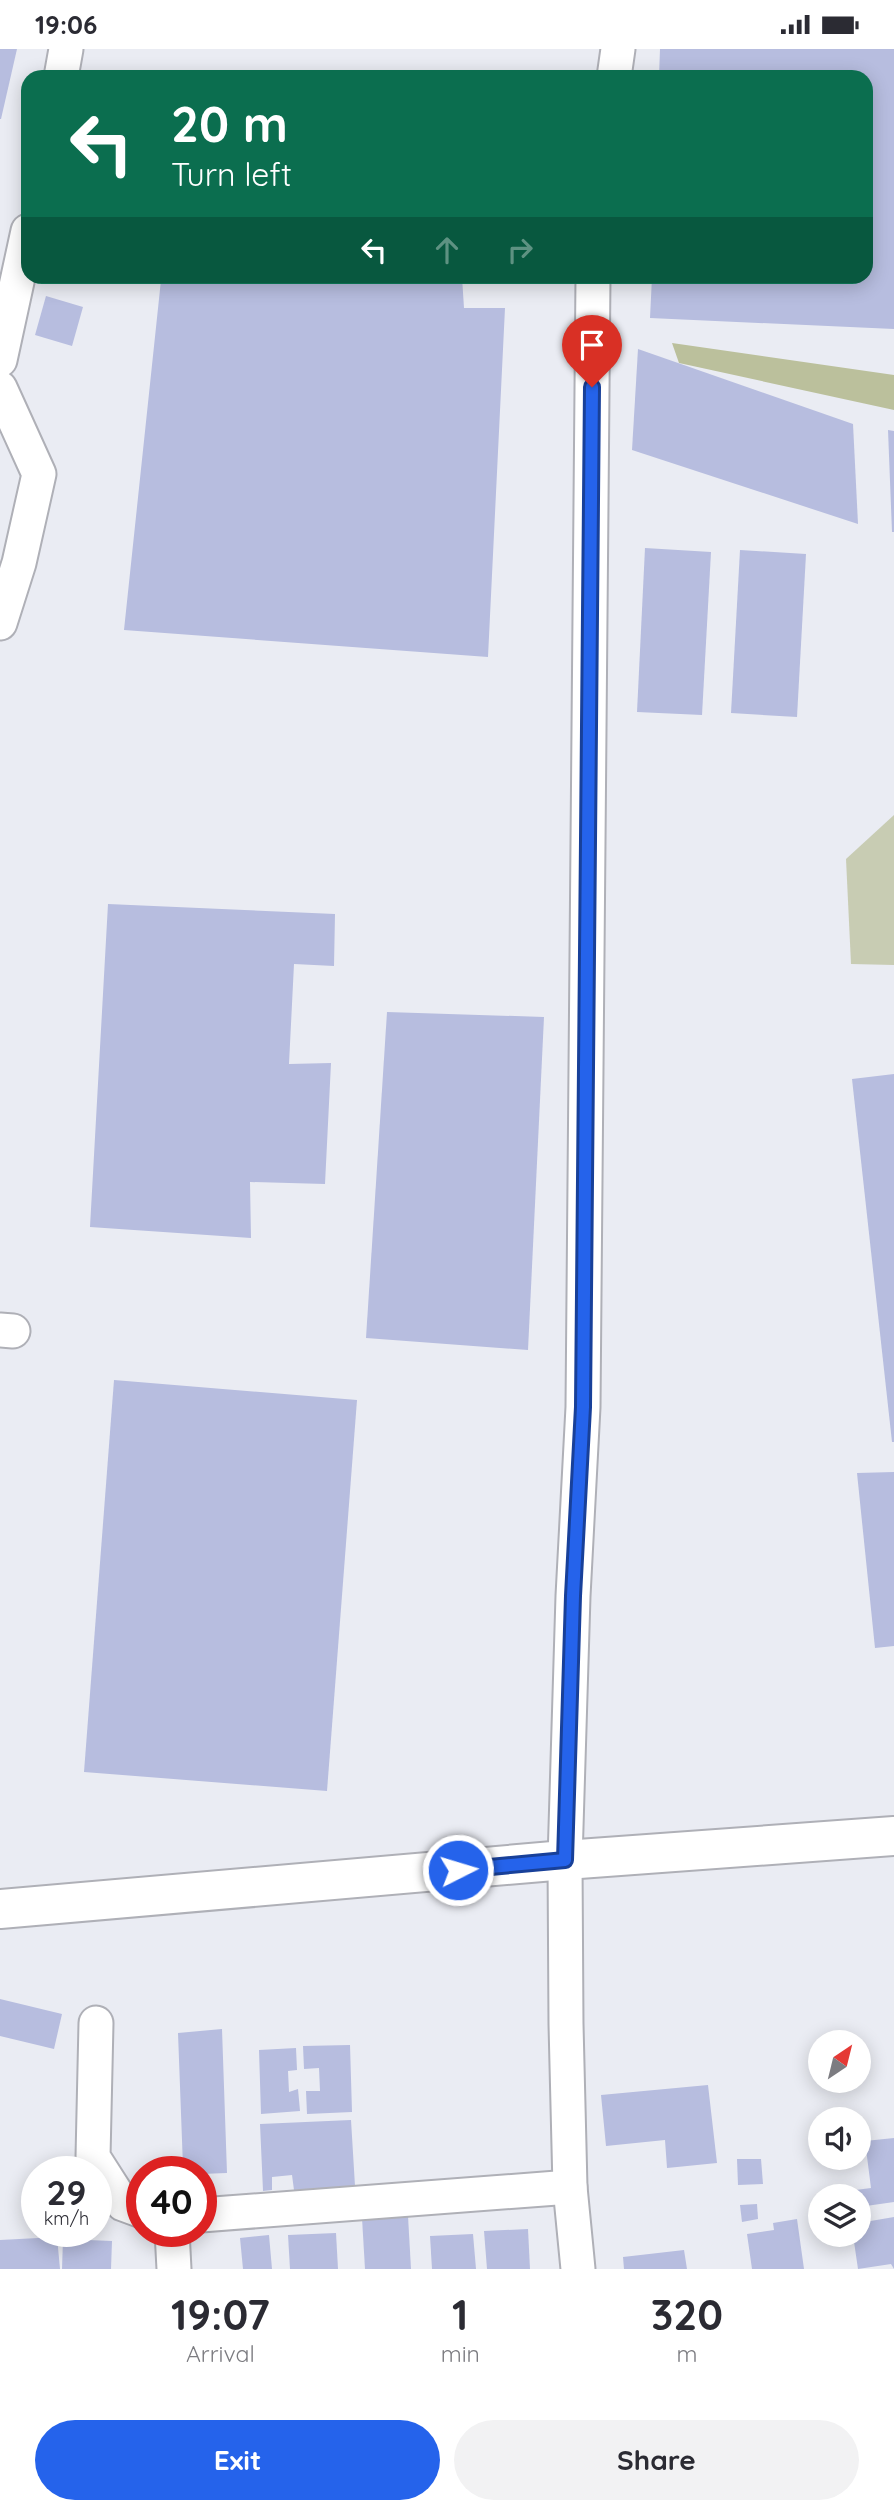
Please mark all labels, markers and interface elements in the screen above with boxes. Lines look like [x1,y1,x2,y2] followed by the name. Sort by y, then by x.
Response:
[35,8,97,41] text: 19:06
[171,93,288,154] text: 20 m
[56,98,147,189] icon: left
[171,154,292,194] text: Turn left
[355,231,393,269] icon: left
[428,231,466,269] icon: ahead
[501,231,539,269] icon: right
[562,315,622,387] pin
[573,326,611,364] icon: arrive
[421,1833,495,1907] position arrow
[808,2030,872,2093] north arrow
[808,2030,871,2247] map controls
[808,2107,871,2170] button: sound
[126,2156,217,2247] speed limit sign: 40
[47,2170,86,2214] text: 29
[808,2184,871,2247] button: layers
[44,2207,89,2230] text: km/h
[171,2288,270,2341] text: 19:07
[452,2288,468,2341] text: 1
[651,2288,723,2341] text: 320
[186,2339,255,2368] text: Arrival
[441,2339,480,2368] text: min
[676,2339,697,2368] text: m
[35,2420,440,2500] button: Exit
[454,2420,859,2500] button: Share

